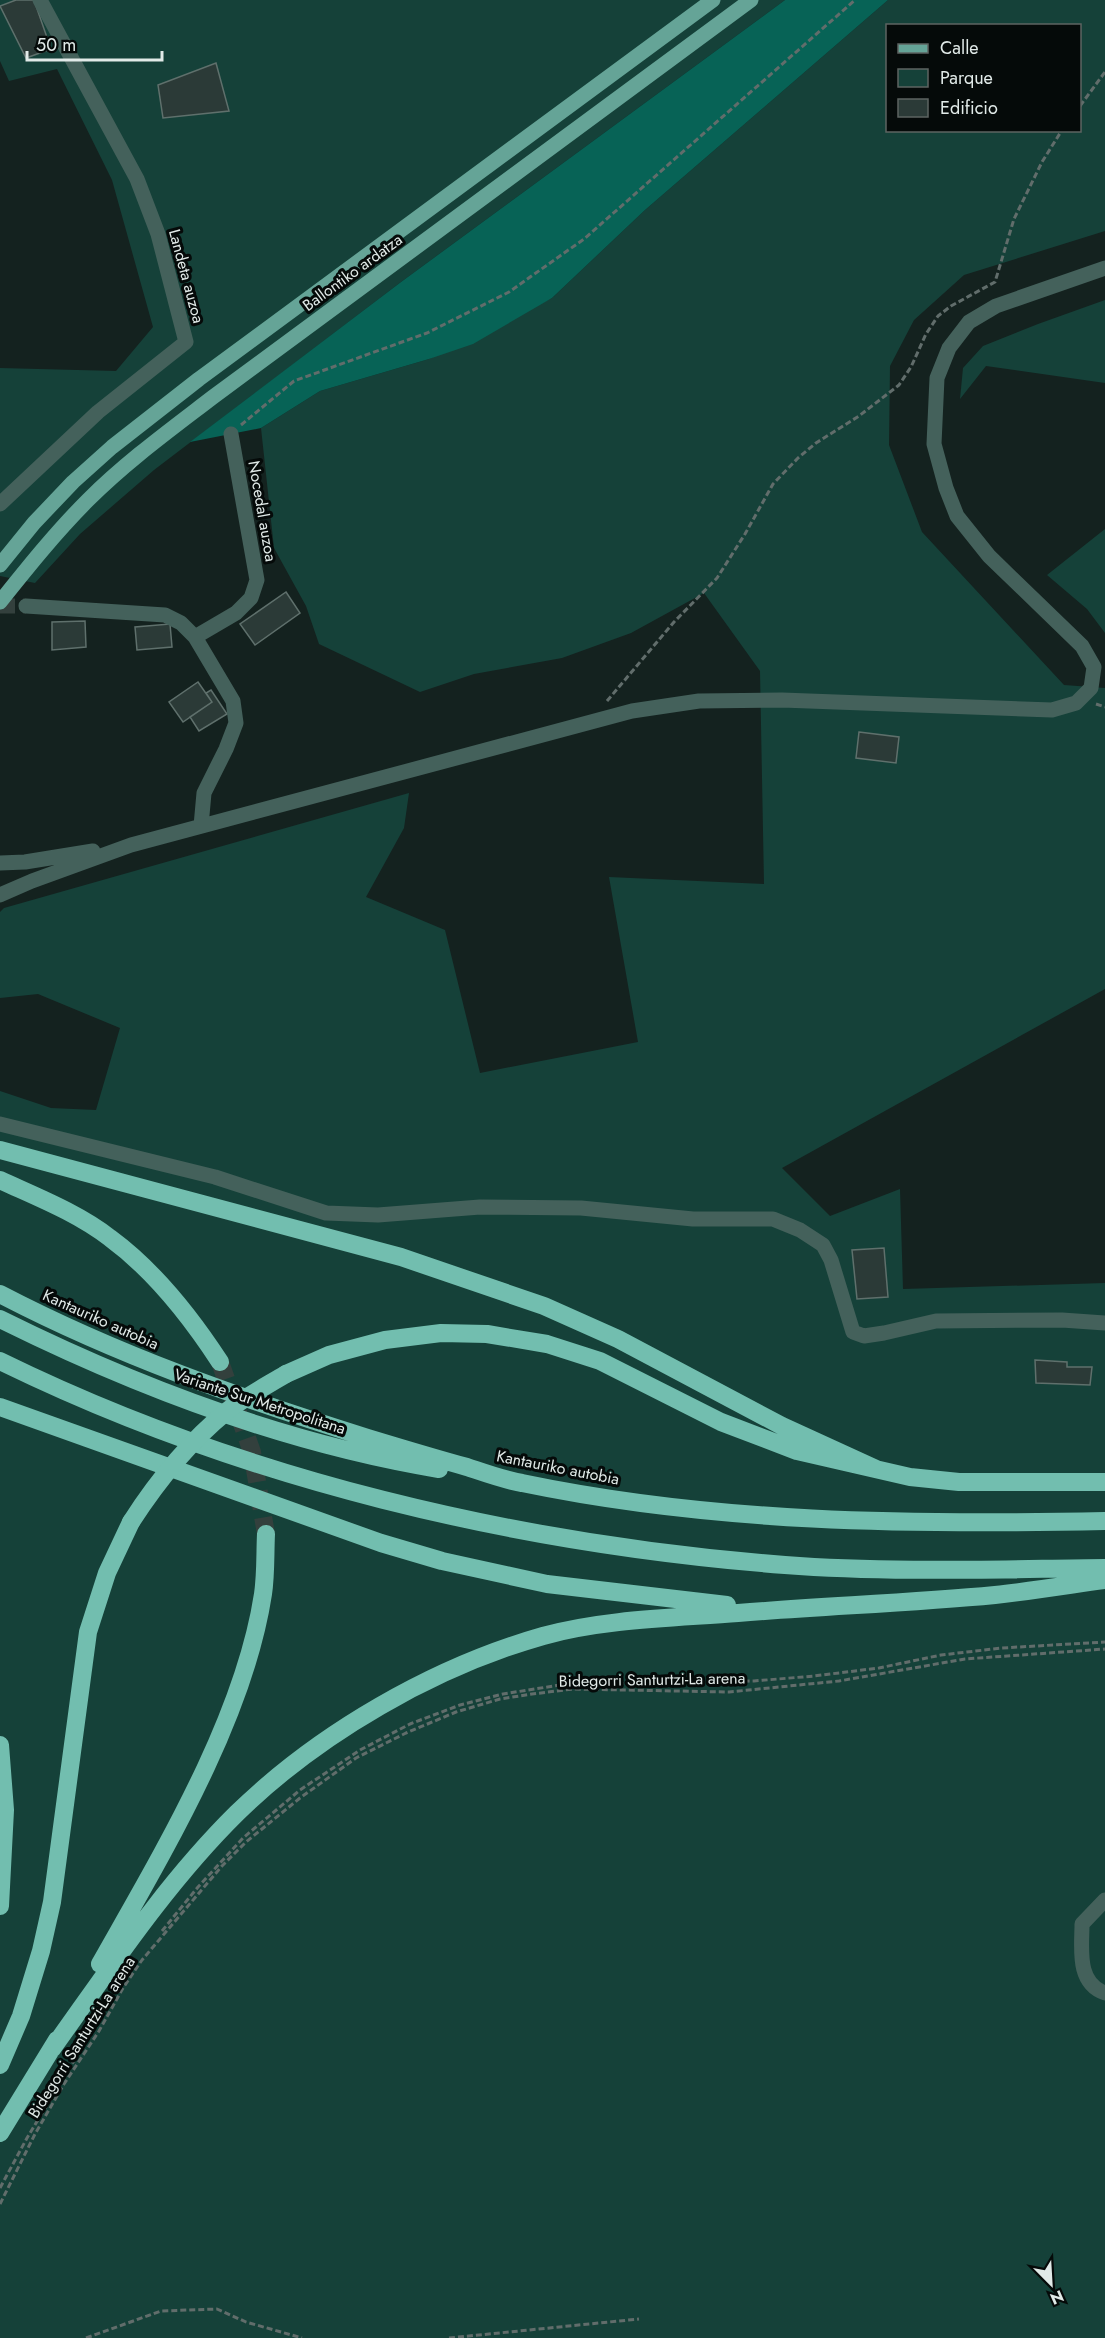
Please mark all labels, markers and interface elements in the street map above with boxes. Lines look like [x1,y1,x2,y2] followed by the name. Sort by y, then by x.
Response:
[27,24,162,62] scale bar
[886,24,1081,132] legend
[36,32,76,58] text: 50 m
[940,35,979,61] text: Calle
[940,65,993,91] text: Parque
[940,95,998,121] text: Edificio
[163,226,210,326] street label: Landeta auzoa
[298,228,407,316] street label: Ballontiko ardatza
[242,459,283,563] street label: Nocedal auzoa
[39,1284,162,1355] street label: Kantauriko autobia
[171,1363,349,1440] street label: Variante Sur Metropolitana
[494,1444,621,1491] street label: Kantauriko autobia
[559,1666,745,1693] street label: Bidegorri Santurtzi-La arena
[22,1952,141,2122] street label: Bidegorri Santurtzi-La arena
[1021,2254,1081,2314] north arrow
[1046,2284,1067,2310] text: N

